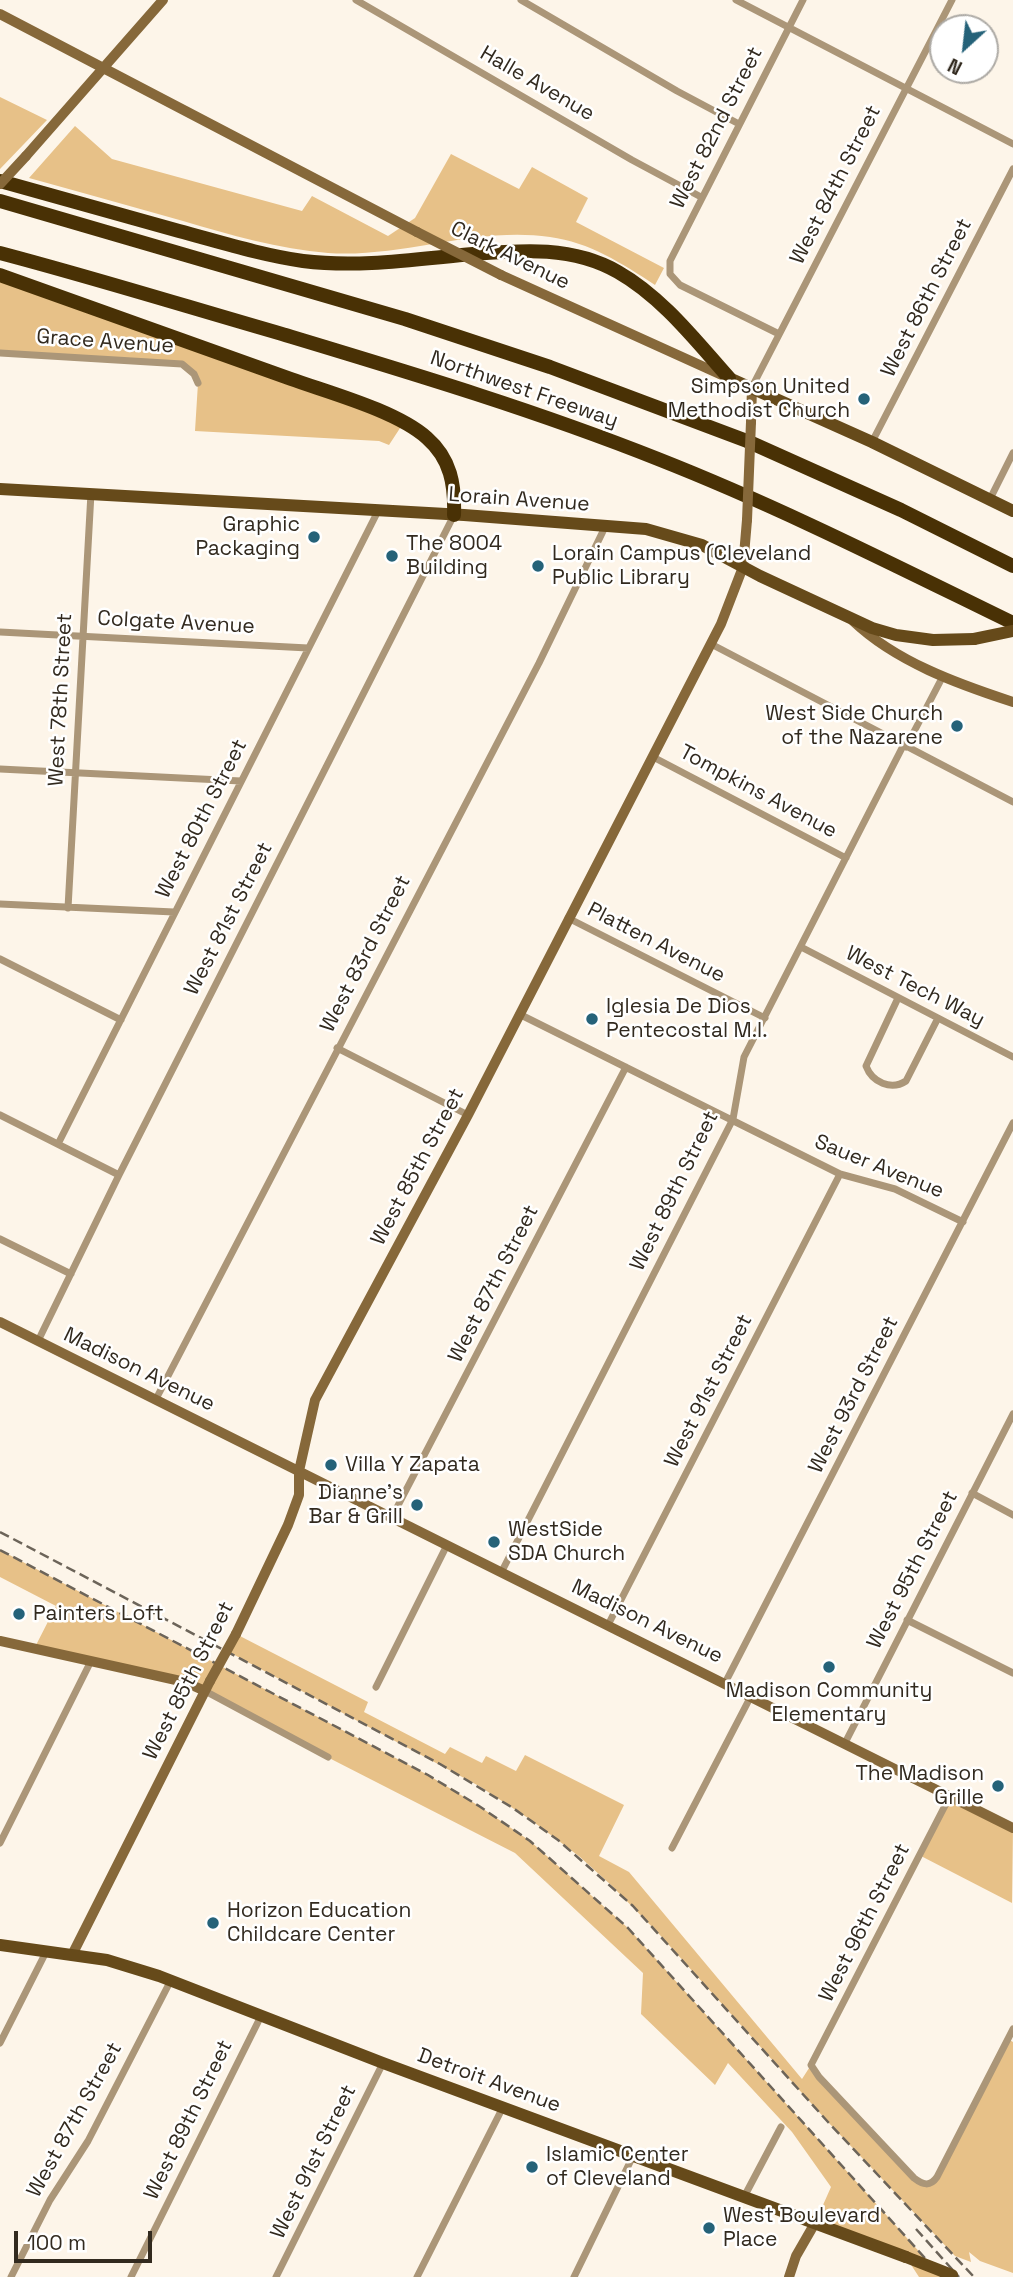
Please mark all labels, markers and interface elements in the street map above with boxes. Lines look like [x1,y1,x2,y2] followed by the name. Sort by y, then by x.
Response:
[929,14,999,84] north arrow
[475,41,599,127] street label: Halle Avenue
[665,43,769,213] street label: West 82nd Street
[944,52,967,80] text: N
[785,101,887,269] street label: West 84th Street
[876,215,978,381] street label: West 86th Street
[446,216,574,296] street label: Clark Avenue
[35,325,175,359] street label: Grace Avenue
[427,346,621,434] street label: Northwest Freeway
[668,374,850,424] place label: Simpson United Methodist Church
[856,391,872,407] marker: Simpson United Methodist Church
[447,482,591,518] street label: Lorain Avenue
[195,512,300,562] place label: Graphic Packaging
[306,529,322,545] marker: Graphic Packaging
[406,531,502,581] place label: The 8004 Building
[552,541,811,591] place label: Lorain Campus (Cleveland Public Library
[384,548,400,564] marker: The 8004 Building
[530,558,546,574] marker: Lorain Campus (Cleveland Public Library
[97,606,255,640] street label: Colgate Avenue
[44,613,78,787] street label: West 78th Street
[765,701,943,751] place label: West Side Church of the Nazarene
[949,718,965,734] marker: West Side Church of the Nazarene
[151,735,253,903] street label: West 80th Street
[675,740,841,844] street label: Tompkins Avenue
[180,838,278,1000] street label: West 81st Street
[316,871,416,1037] street label: West 83rd Street
[583,897,729,989] street label: Platten Avenue
[841,941,989,1033] street label: West Tech Way
[606,994,767,1044] place label: Iglesia De Dios Pentecostal M.I.
[584,1011,600,1027] marker: Iglesia De Dios Pentecostal M.I.
[366,1084,470,1250] street label: West 85th Street
[625,1107,725,1275] street label: West 89th Street
[811,1130,947,1204] street label: Sauer Avenue
[443,1201,545,1367] street label: West 87th Street
[660,1310,758,1472] street label: West 91st Street
[804,1312,904,1478] street label: West 93rd Street
[59,1322,219,1418] street label: Madison Avenue
[345,1452,480,1478] place label: Villa Y Zapata
[323,1457,339,1473] marker: Villa Y Zapata
[308,1480,403,1530] place label: Dianne's Bar & Grill
[862,1487,964,1653] street label: West 95th Street
[409,1497,425,1513] marker: Dianne's Bar & Grill
[508,1517,625,1567] place label: WestSide SDA Church
[486,1534,502,1550] marker: WestSide SDA Church
[567,1574,727,1670] street label: Madison Avenue
[138,1598,240,1764] street label: West 85th Street
[33,1601,164,1627] place label: Painters Loft
[11,1606,27,1622] marker: Painters Loft
[821,1659,837,1675] marker: Madison Community Elementary
[726,1678,932,1728] place label: Madison Community Elementary
[855,1761,984,1811] place label: The Madison Grille
[990,1778,1006,1794] marker: The Madison Grille
[814,1840,916,2006] street label: West 96th Street
[227,1898,411,1948] place label: Horizon Education Childcare Center
[205,1915,221,1931] marker: Horizon Education Childcare Center
[139,2036,239,2204] street label: West 89th Street
[22,2038,128,2202] street label: West 87th Street
[414,2043,564,2119] street label: Detroit Avenue
[266,2081,362,2243] street label: West 91st Street
[546,2142,689,2192] place label: Islamic Center of Cleveland
[524,2159,540,2175] marker: Islamic Center of Cleveland
[723,2203,880,2253] place label: West Boulevard Place
[18,2218,156,2262] scale bar
[701,2220,717,2236] marker: West Boulevard Place
[27,2229,86,2256] text: 100 m

